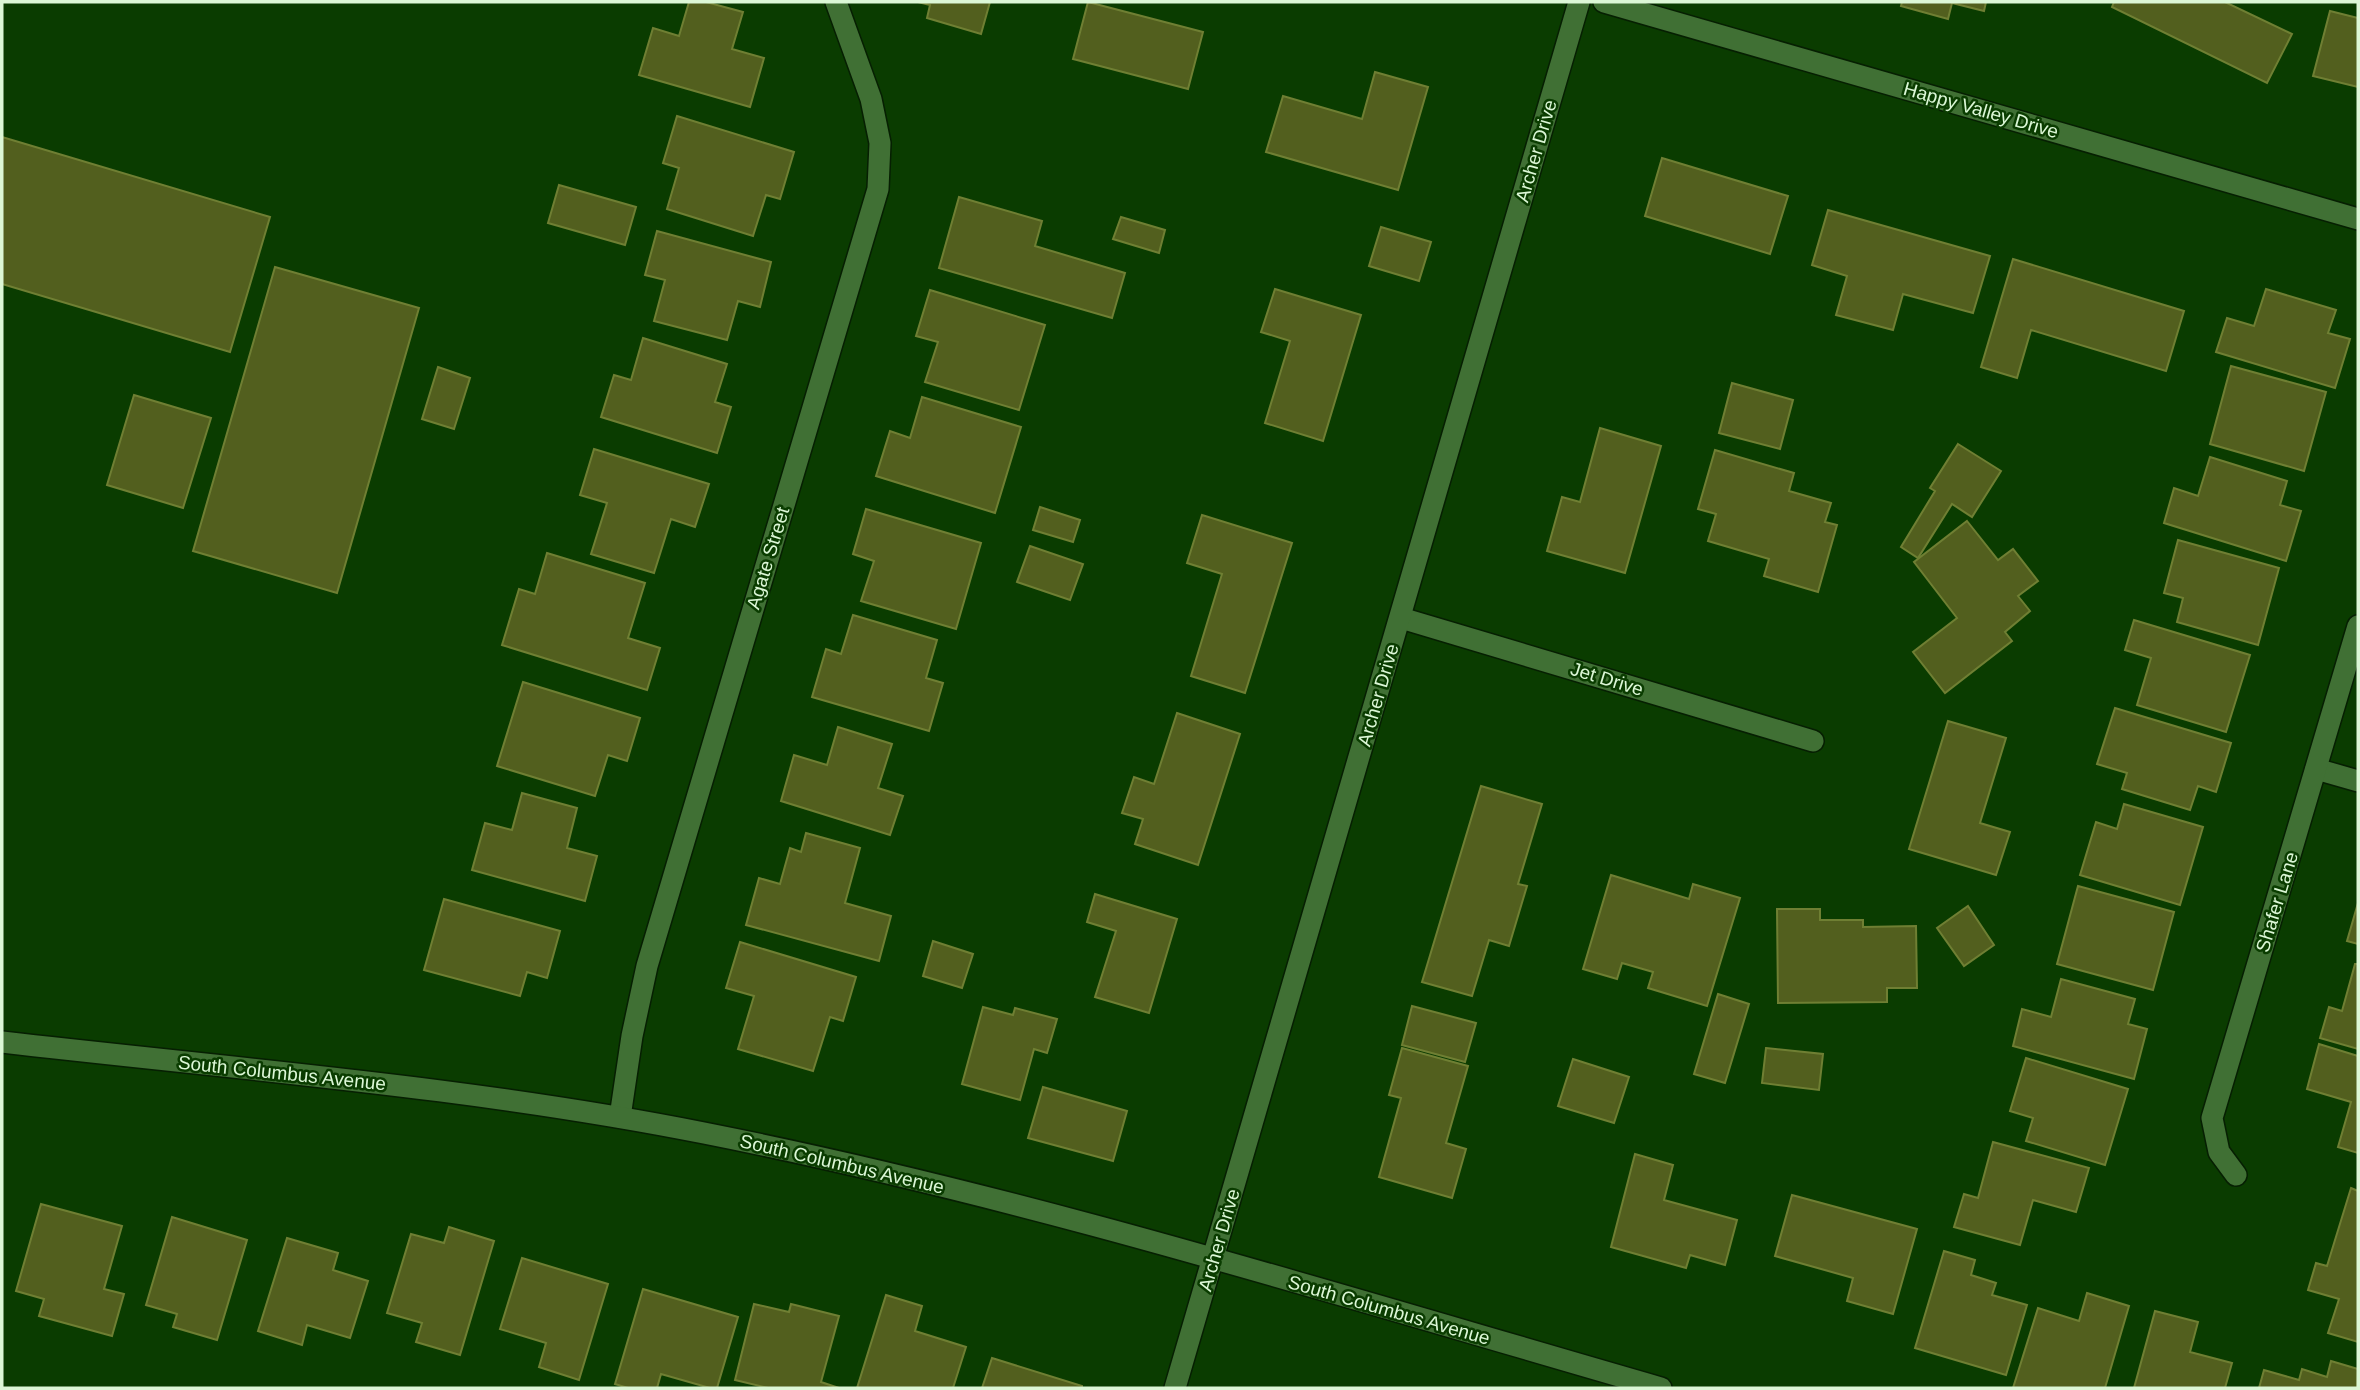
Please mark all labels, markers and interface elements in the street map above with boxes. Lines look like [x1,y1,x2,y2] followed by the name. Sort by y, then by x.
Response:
[1901,78,2061,142] street label: Happy Valley Drive
[1511,97,1561,205] street label: Archer Drive
[743,504,794,612] street label: Agate Street
[1353,641,1403,749] street label: Archer Drive
[1568,658,1646,700] street label: Jet Drive
[2252,849,2302,955] street label: Shafer Lane
[177,1052,387,1094] street label: South Columbus Avenue
[738,1130,946,1198] street label: South Columbus Avenue
[1194,1186,1244,1294] street label: Archer Drive
[1286,1271,1492,1349] street label: South Columbus Avenue

